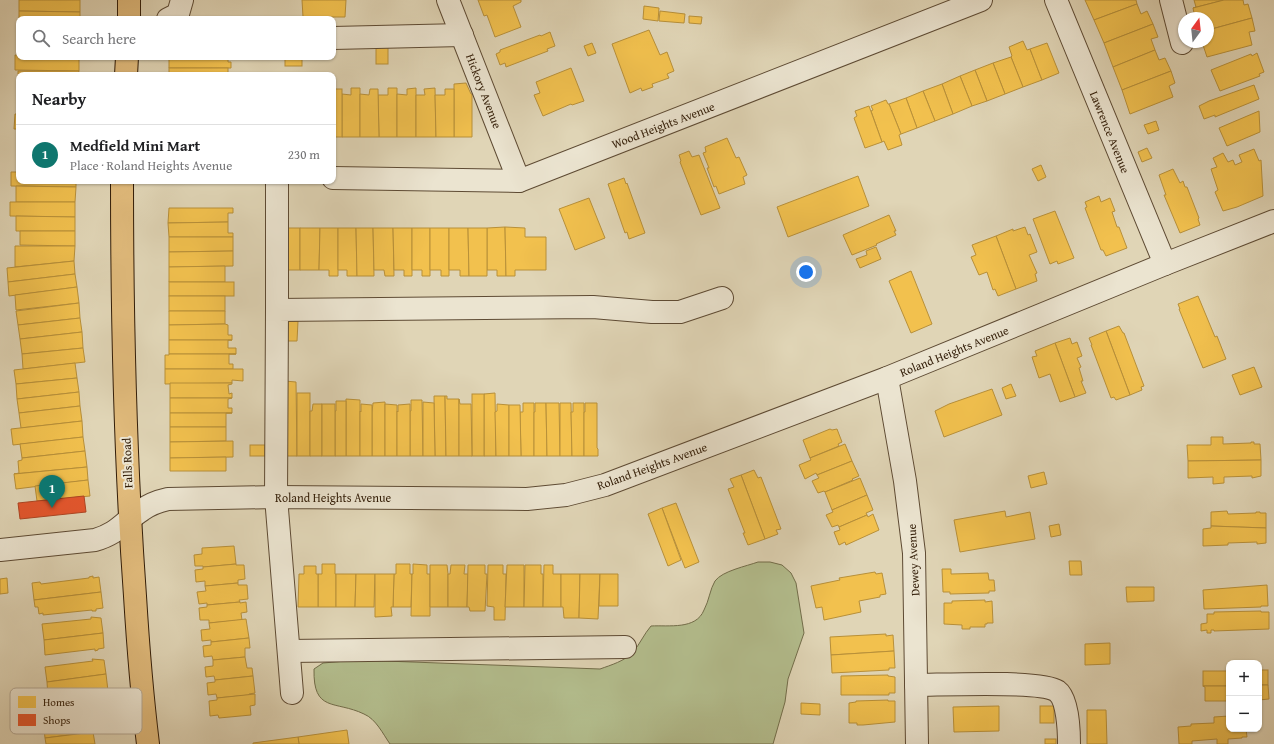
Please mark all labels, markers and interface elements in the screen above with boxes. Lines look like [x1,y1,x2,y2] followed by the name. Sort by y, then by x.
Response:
[1178,12,1214,48] north arrow
[16,16,336,60] search box
[30,27,52,49] icon: search
[62,28,136,49] text: Search here
[462,51,506,131] street label: Hickory Avenue
[32,86,86,111] text: Nearby
[1086,88,1134,176] street label: Lawrence Avenue
[609,97,717,153] street label: Wood Heights Avenue
[70,135,200,156] text: Medfield Mini Mart
[42,145,48,164] text: 1
[288,145,320,164] text: 230 m
[70,156,232,175] text: Place · Roland Heights Avenue
[796,262,816,282] your location
[897,321,1011,381] street label: Roland Heights Avenue
[118,437,136,488] street label: Falls Road
[595,438,710,494] street label: Roland Heights Avenue
[39,475,65,508] pin: 1
[275,489,391,506] street label: Roland Heights Avenue
[903,523,923,597] street label: Dewey Avenue
[1226,660,1262,732] map controls
[1226,660,1262,696] button: +
[10,688,142,734] legend
[43,694,74,710] text: Homes
[1226,696,1262,732] button: −
[43,712,70,728] text: Shops

